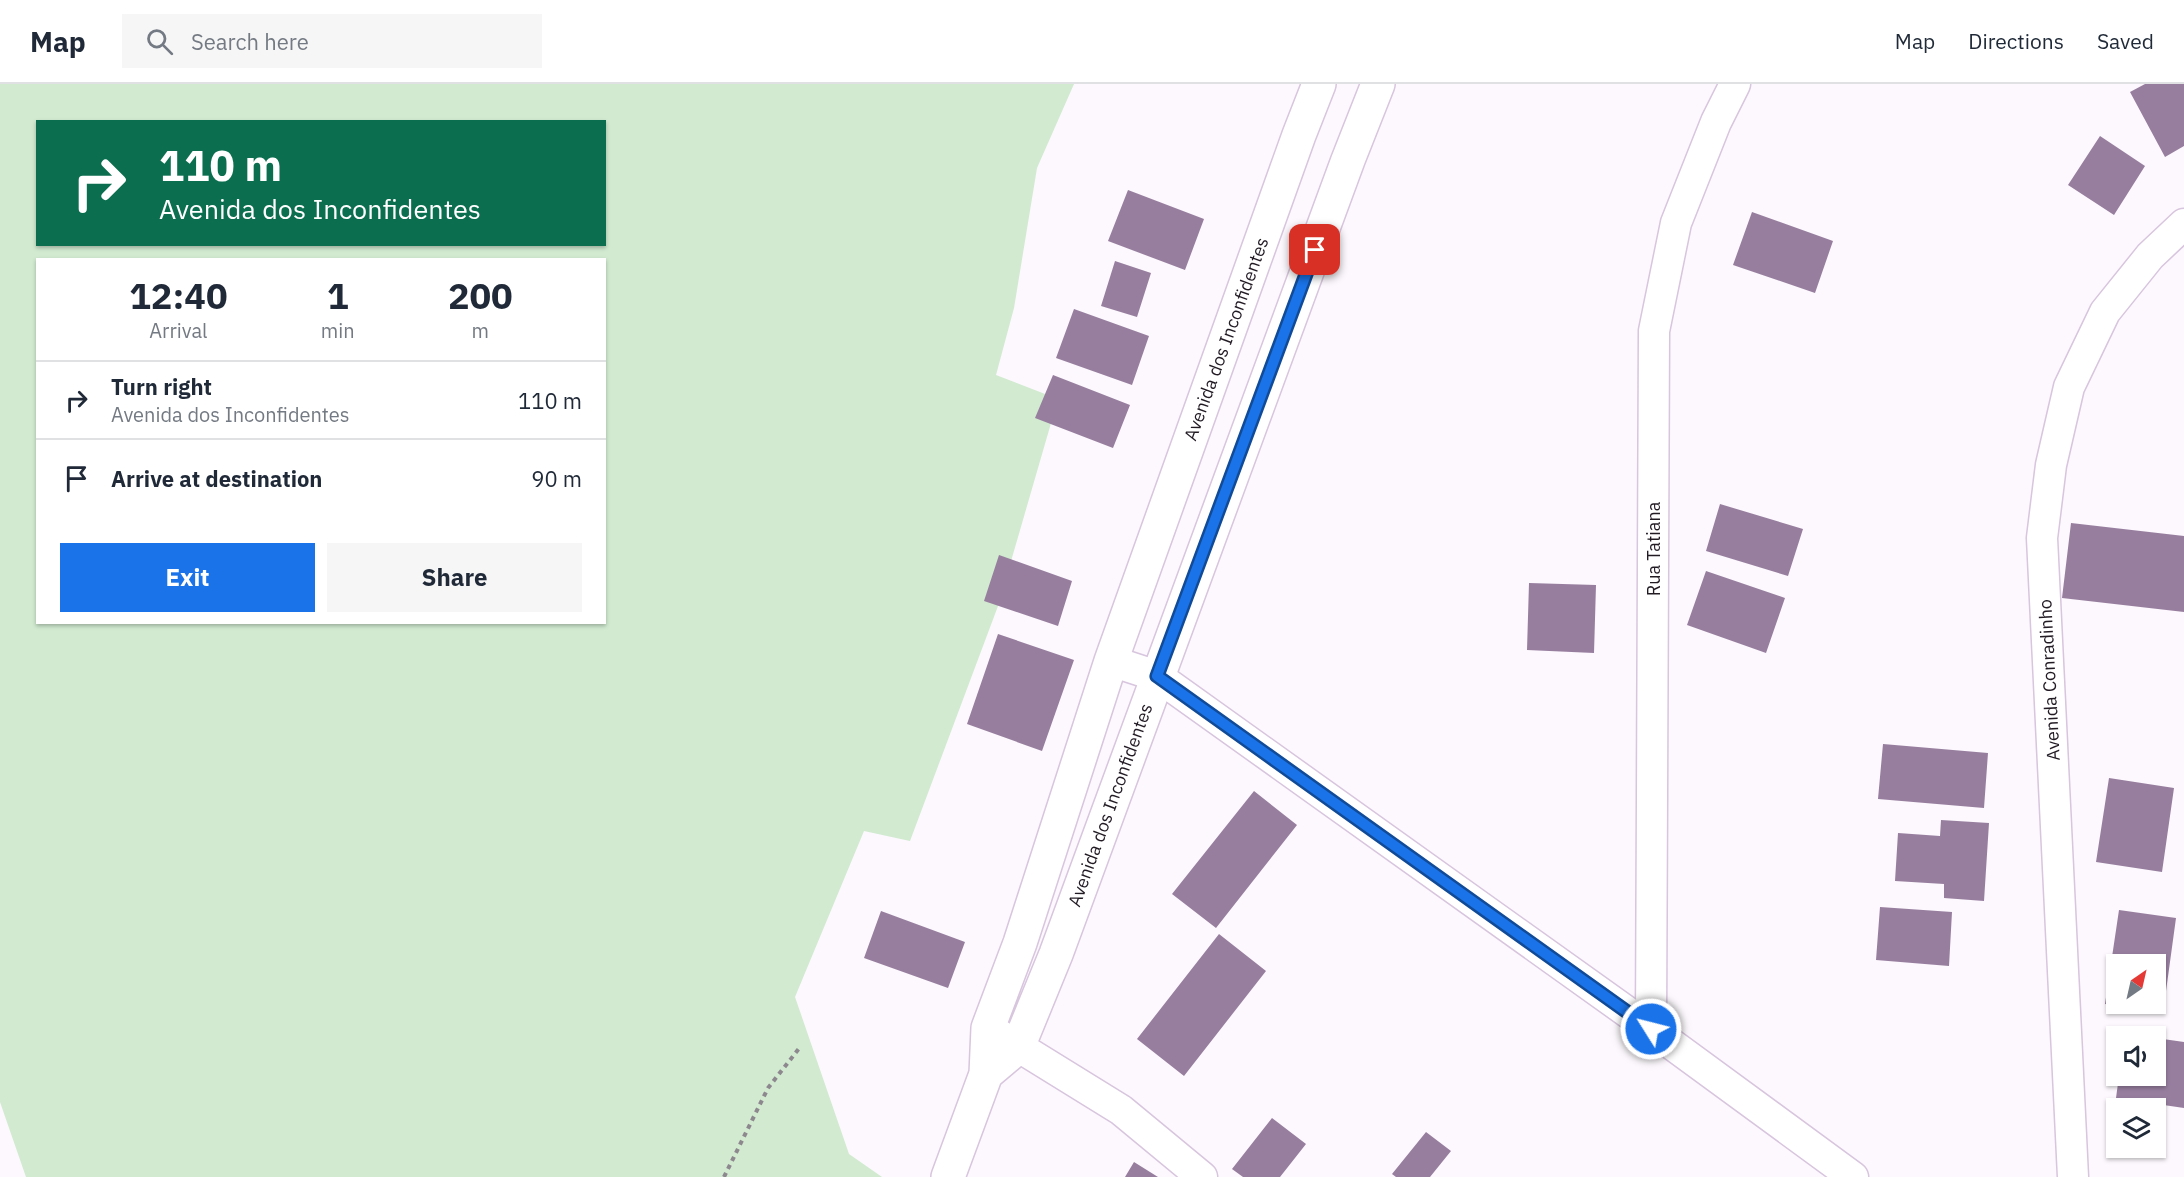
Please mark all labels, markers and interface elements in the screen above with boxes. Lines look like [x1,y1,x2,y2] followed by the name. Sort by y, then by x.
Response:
[122,14,542,68] search box
[30,23,86,60] text: Map
[143,25,176,58] icon: search
[191,27,309,56] text: Search here
[1895,27,1935,55] text: Map
[1968,27,2064,55] text: Directions
[2097,27,2154,55] text: Saved
[159,138,282,193] text: 110 m
[60,144,138,222] icon: right
[159,191,481,226] text: Avenida dos Inconfidentes
[1289,224,1340,275] pin
[1298,233,1331,266] icon: arrive
[1178,234,1274,444] street label: Avenida dos Inconfidentes
[129,272,228,319] text: 12:40
[327,272,349,319] text: 1
[448,272,513,319] text: 200
[149,317,208,344] text: Arrival
[321,317,355,344] text: min
[472,317,489,344] text: m
[111,372,212,401] text: Turn right
[60,384,93,417] icon: right
[518,386,582,415] text: 110 m
[111,401,350,428] text: Avenida dos Inconfidentes
[60,462,93,495] icon: arrive
[111,464,322,493] text: Arrive at destination
[531,464,582,493] text: 90 m
[1642,501,1665,596] street label: Rua Tatiana
[60,543,315,612] button: Exit
[327,543,582,612] button: Share
[2033,599,2065,761] street label: Avenida Conradinho
[1062,700,1158,910] street label: Avenida dos Inconfidentes
[2106,954,2166,1014] north arrow
[2106,954,2166,1158] map controls
[1619,997,1683,1061] position arrow
[2106,1026,2166,1086] button: sound
[2106,1098,2166,1158] button: layers

